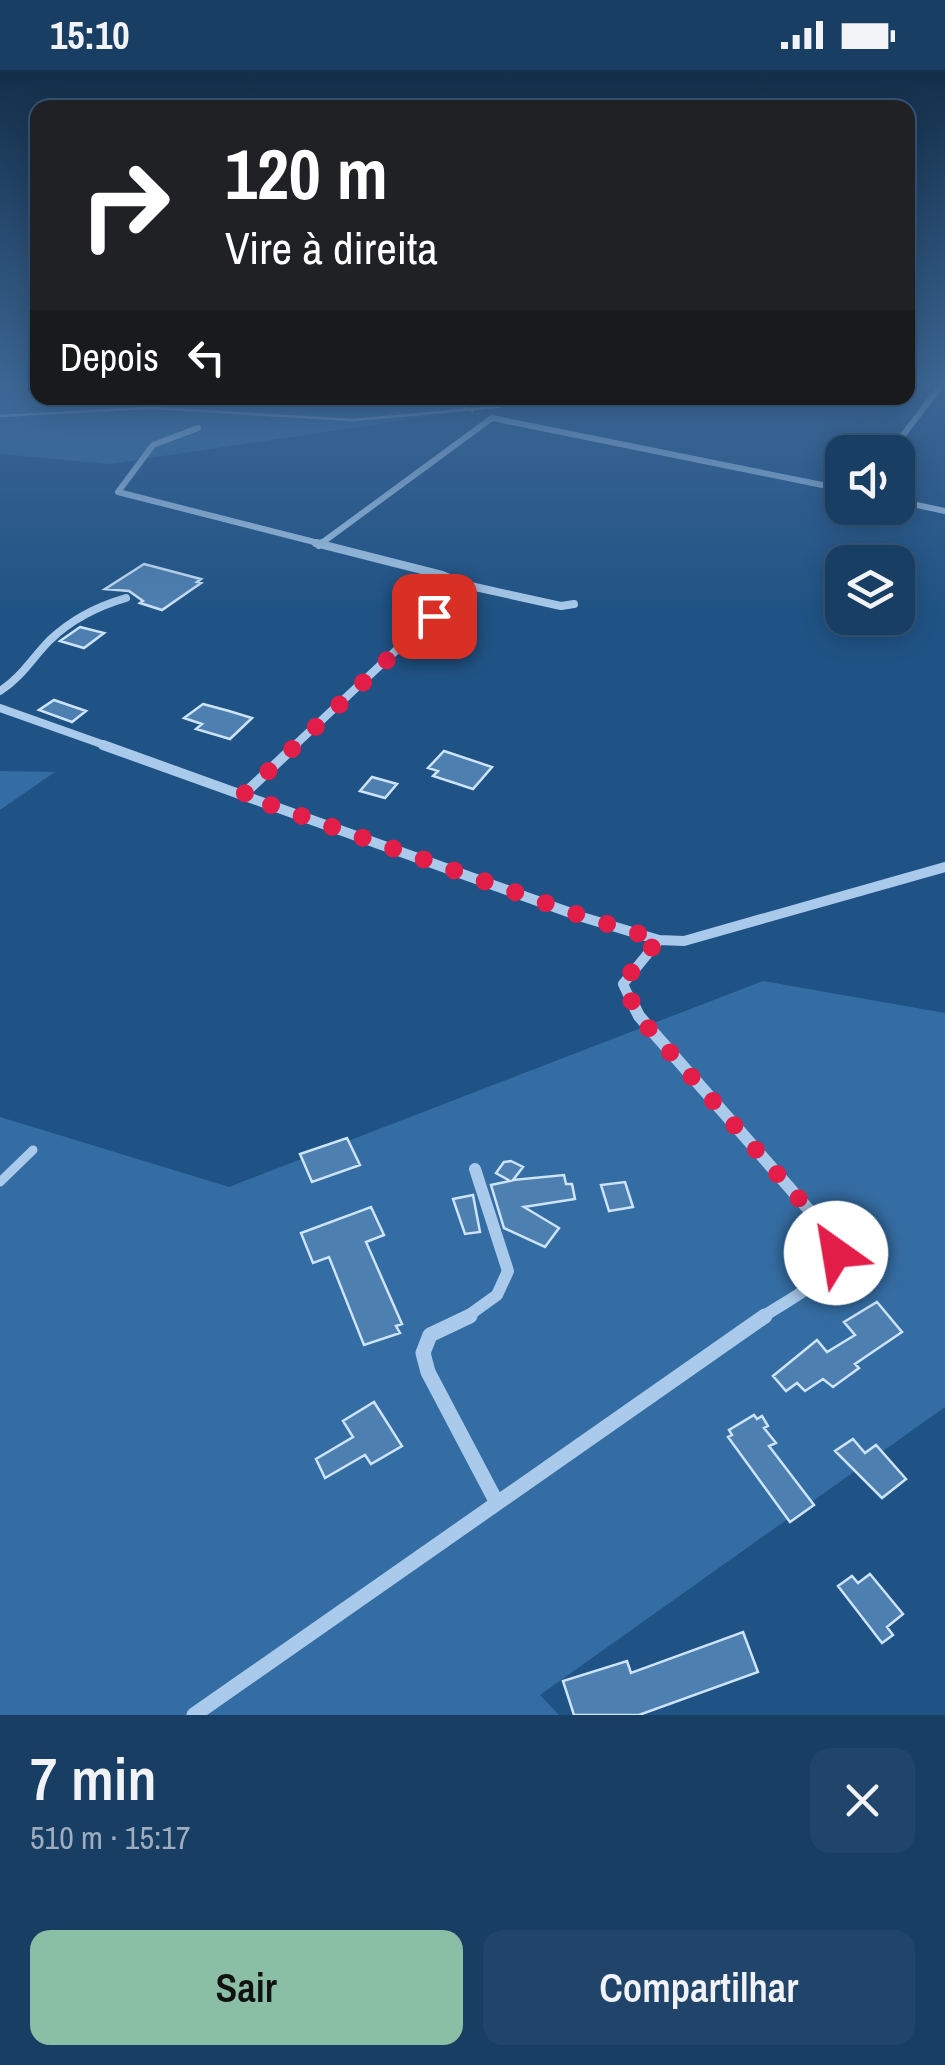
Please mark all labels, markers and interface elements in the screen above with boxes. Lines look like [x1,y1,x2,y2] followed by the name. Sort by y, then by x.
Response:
[50,10,130,61] text: 15:10
[225,127,388,221] text: 120 m
[60,140,190,270] icon: right
[225,217,438,278] text: Vire à direita
[179,330,234,385] icon: left
[60,332,159,383] text: Depois
[825,435,915,635] map controls
[825,435,915,525] button: sound
[825,545,915,635] button: layers
[392,574,477,659] pin
[407,589,462,644] icon: arrive
[784,1201,888,1305] position arrow
[30,1738,157,1819] text: 7 min
[810,1748,915,1853] button: close
[30,1816,190,1859] text: 510 m · 15:17
[30,1930,463,2045] button: Sair
[483,1930,915,2045] button: Compartilhar

